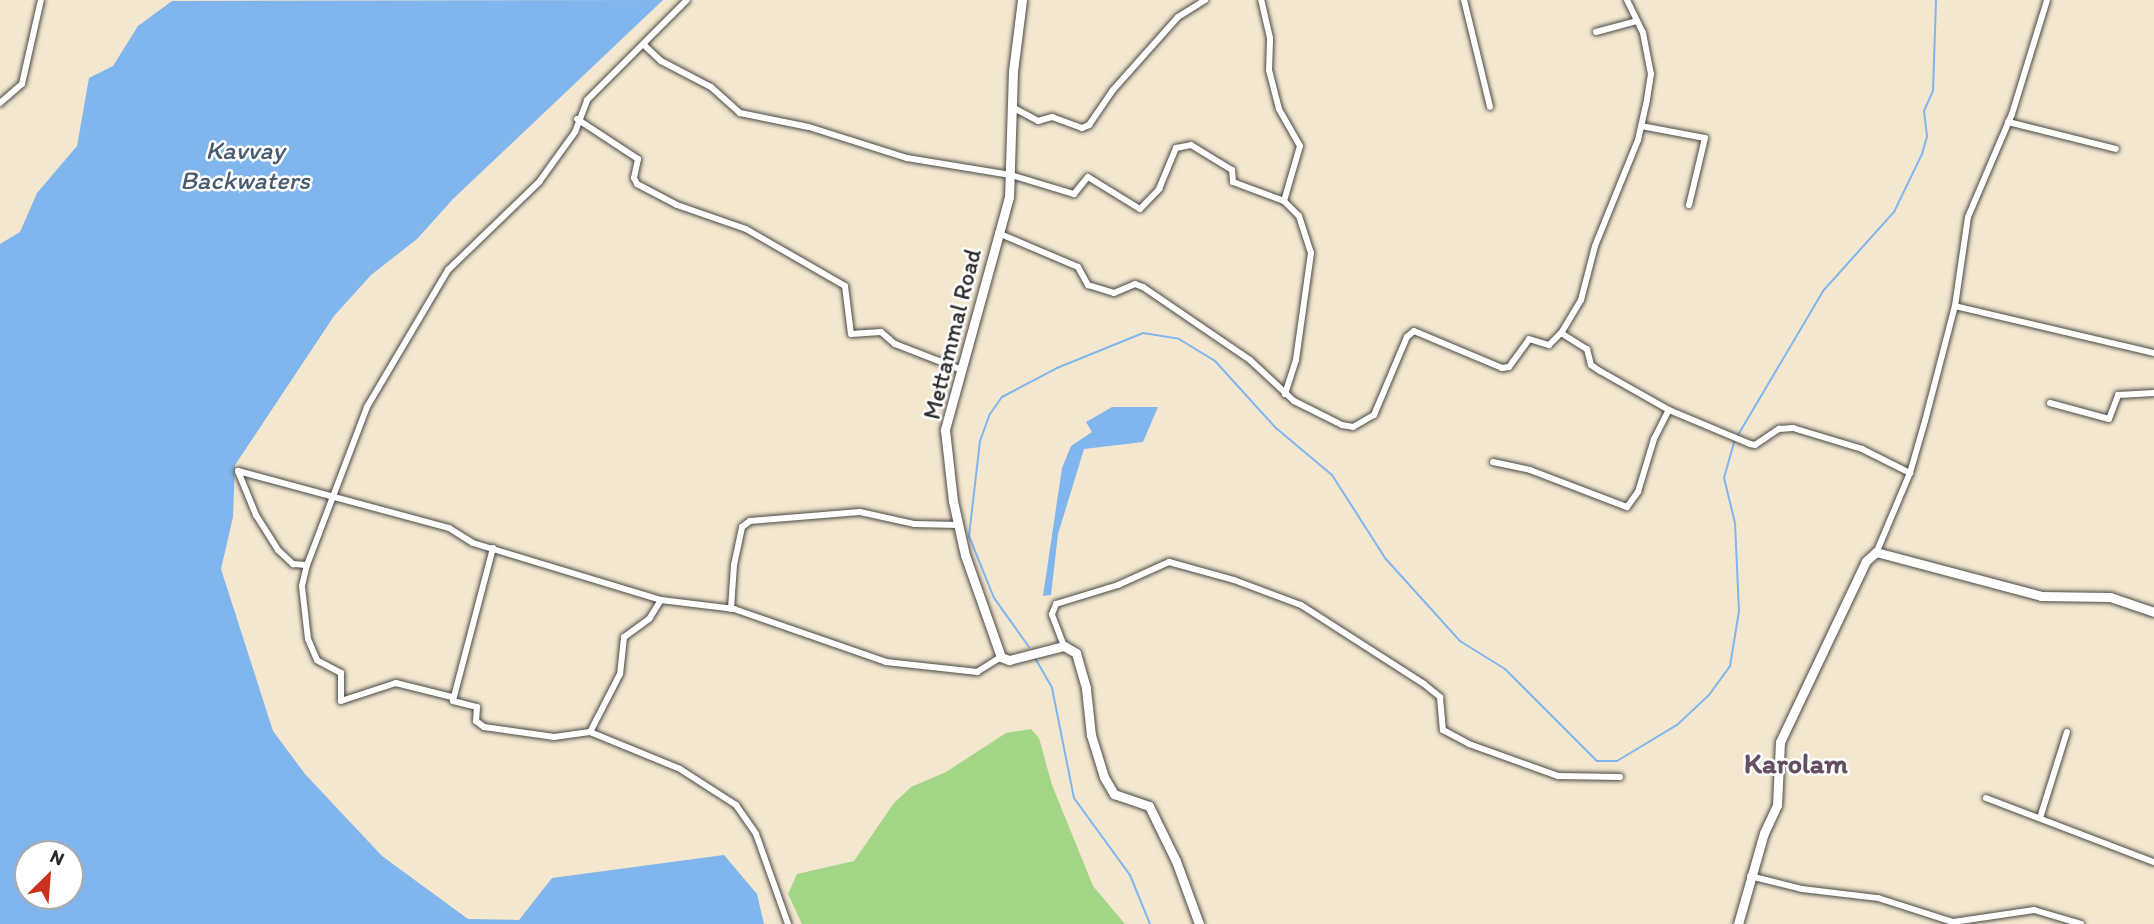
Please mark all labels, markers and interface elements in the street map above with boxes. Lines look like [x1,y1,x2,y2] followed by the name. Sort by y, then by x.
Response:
[180,135,310,196] water label: Kavvay Backwaters
[917,246,987,422] street label: Mettammal Road
[1744,746,1848,780] district label: Karolam
[14,840,84,910] north arrow
[47,844,68,870] text: N

